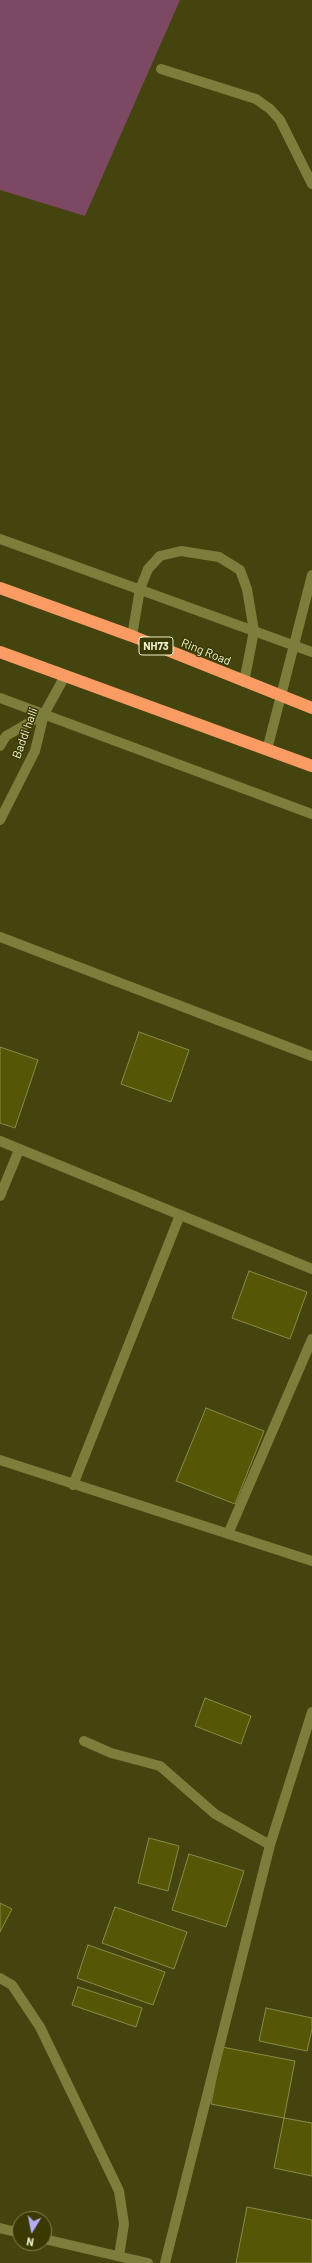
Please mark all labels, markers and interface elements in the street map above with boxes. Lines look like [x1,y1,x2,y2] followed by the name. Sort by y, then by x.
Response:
[179,636,233,668] street label: Ring Road
[139,637,173,655] road number: NH73
[9,705,41,761] street label: Baddi halli
[12,2211,52,2251] north arrow
[25,2235,35,2249] text: N

